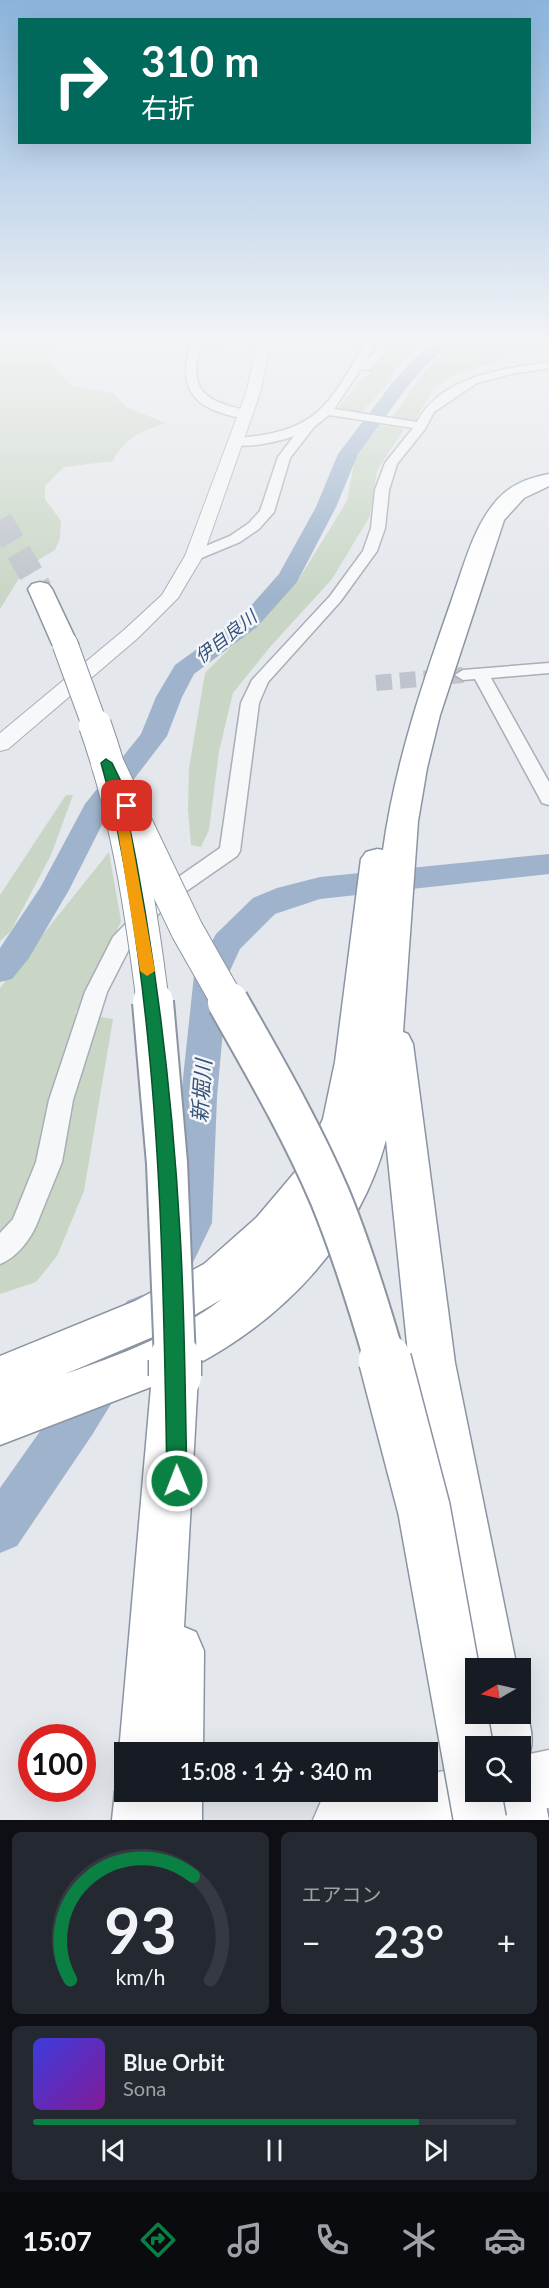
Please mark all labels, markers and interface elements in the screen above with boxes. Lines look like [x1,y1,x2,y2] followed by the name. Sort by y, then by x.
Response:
[141,36,259,86] text: 310 m
[42,42,120,120] icon: right
[141,91,195,124] text: 右折
[190,604,262,667] water label: 伊自良川
[101,780,152,831] pin
[110,789,143,822] icon: arrive
[186,1057,215,1123] water label: 新堀川
[145,1449,209,1513] position arrow
[465,1658,531,1724] north arrow
[465,1658,531,1802] map controls
[18,1724,96,1802] speed limit sign: 100
[465,1736,531,1802] button: search
[180,1758,372,1785] text: 15:08 · 1 分 · 340 m
[302,1882,382,1906] text: エアコン
[104,1892,176,1967] text: 93
[373,1914,444,1968] text: 23°
[302,1922,321,1962] text: −
[497,1922,516,1962] text: +
[115,1964,165,1990] text: km/h
[123,2049,224,2076] text: Blue Orbit
[123,2076,166,2100] text: Sona
[97,2134,130,2167] icon: previous
[258,2134,291,2167] icon: pause
[419,2134,452,2167] icon: next
[137,2219,179,2261] icon: directions
[224,2219,266,2261] icon: music
[311,2219,353,2261] icon: phone
[398,2219,440,2261] icon: climate
[484,2219,526,2261] icon: car
[22,2224,92,2257] text: 15:07

